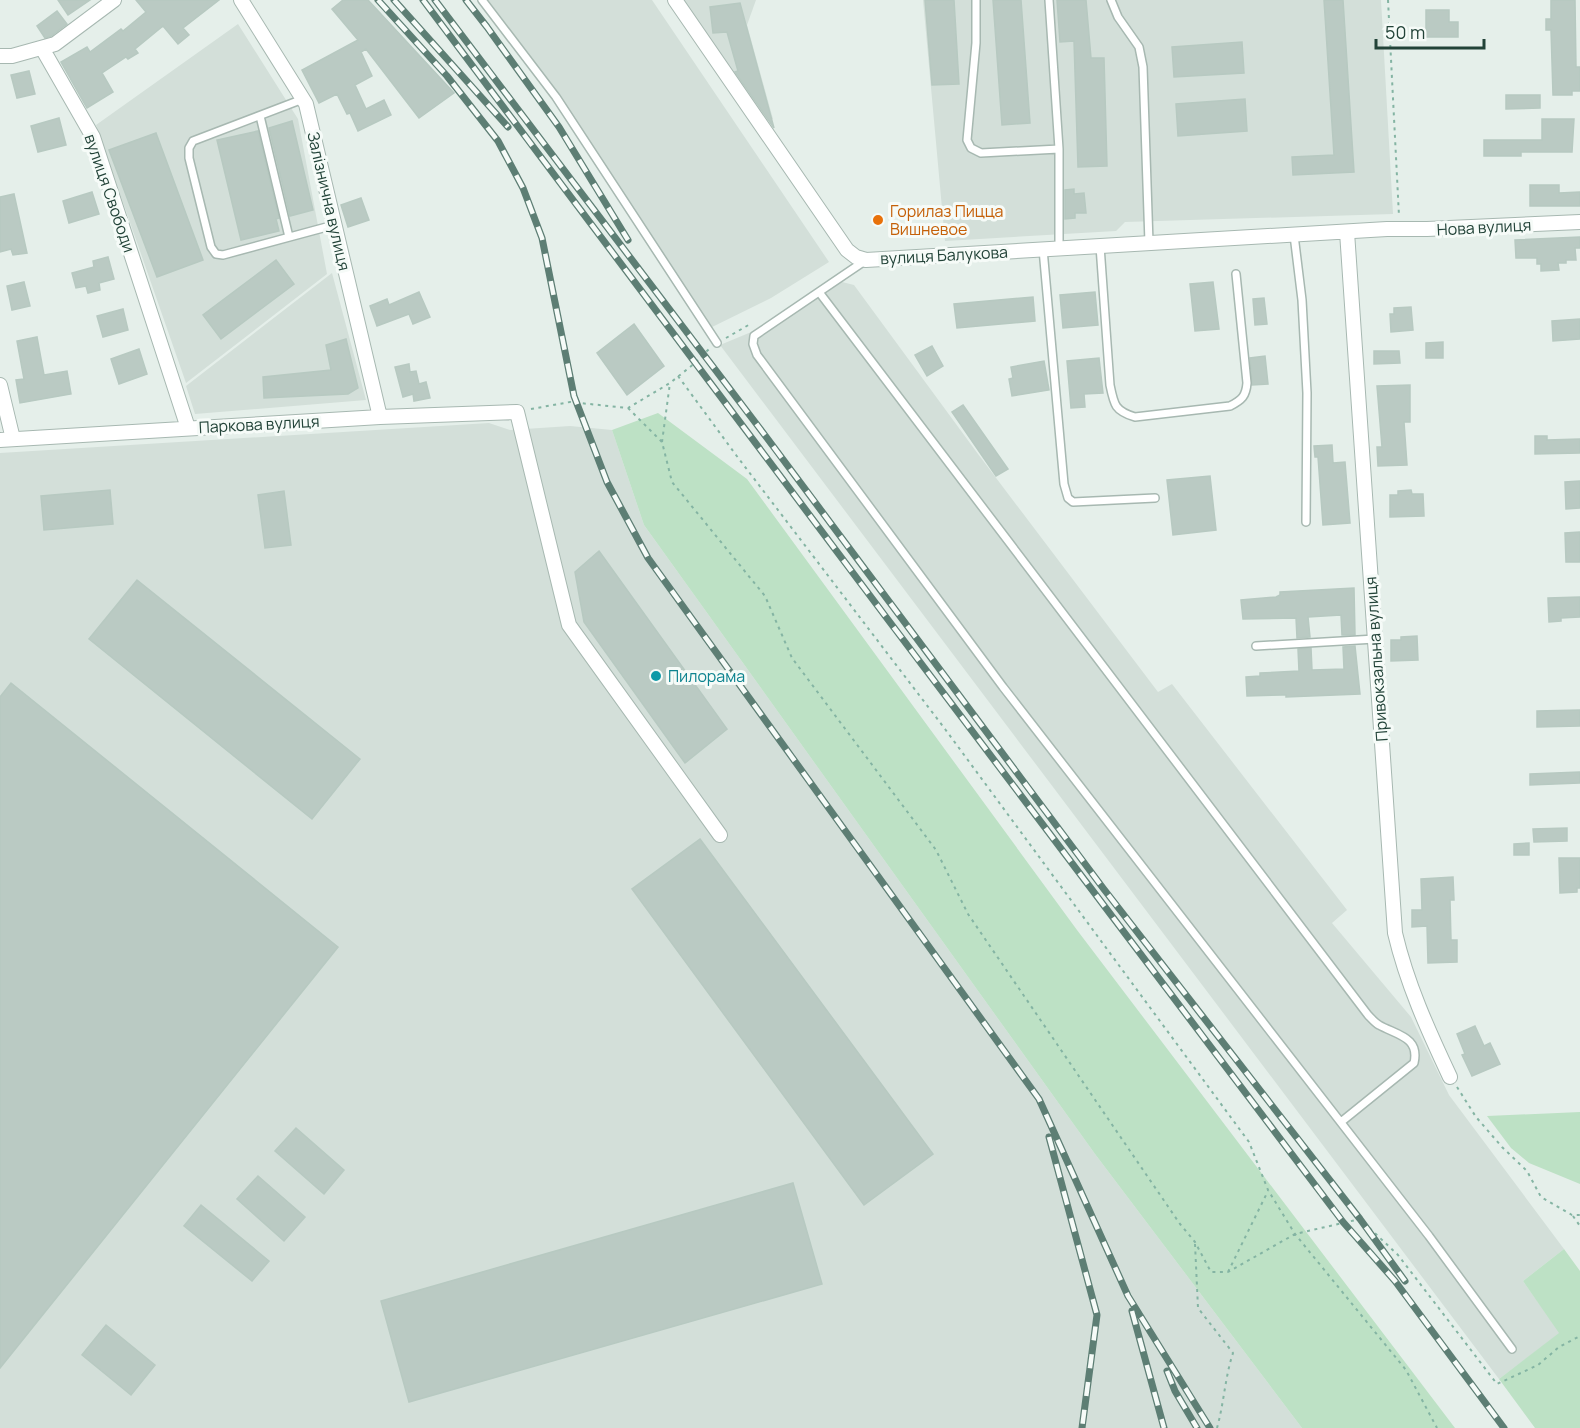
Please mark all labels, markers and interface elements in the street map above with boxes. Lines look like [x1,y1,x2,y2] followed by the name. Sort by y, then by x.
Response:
[1376,12,1484,50] scale bar
[1385,20,1425,44] text: 50 m
[302,129,356,273] street label: Залізнична вулиця
[79,131,141,255] street label: вулиця Свободи
[890,200,1003,240] place label: Горилаз Пицца Вишневое
[871,213,885,227] marker: Горилаз Пицца Вишневое
[1436,214,1532,240] street label: Нова вулиця
[880,241,1008,269] street label: вулиця Балукова
[198,410,320,438] street label: Паркова вулиця
[1359,576,1393,742] street label: Привокзальна вулиця
[668,665,745,687] place label: Пилорама
[649,669,663,683] marker: Пилорама

